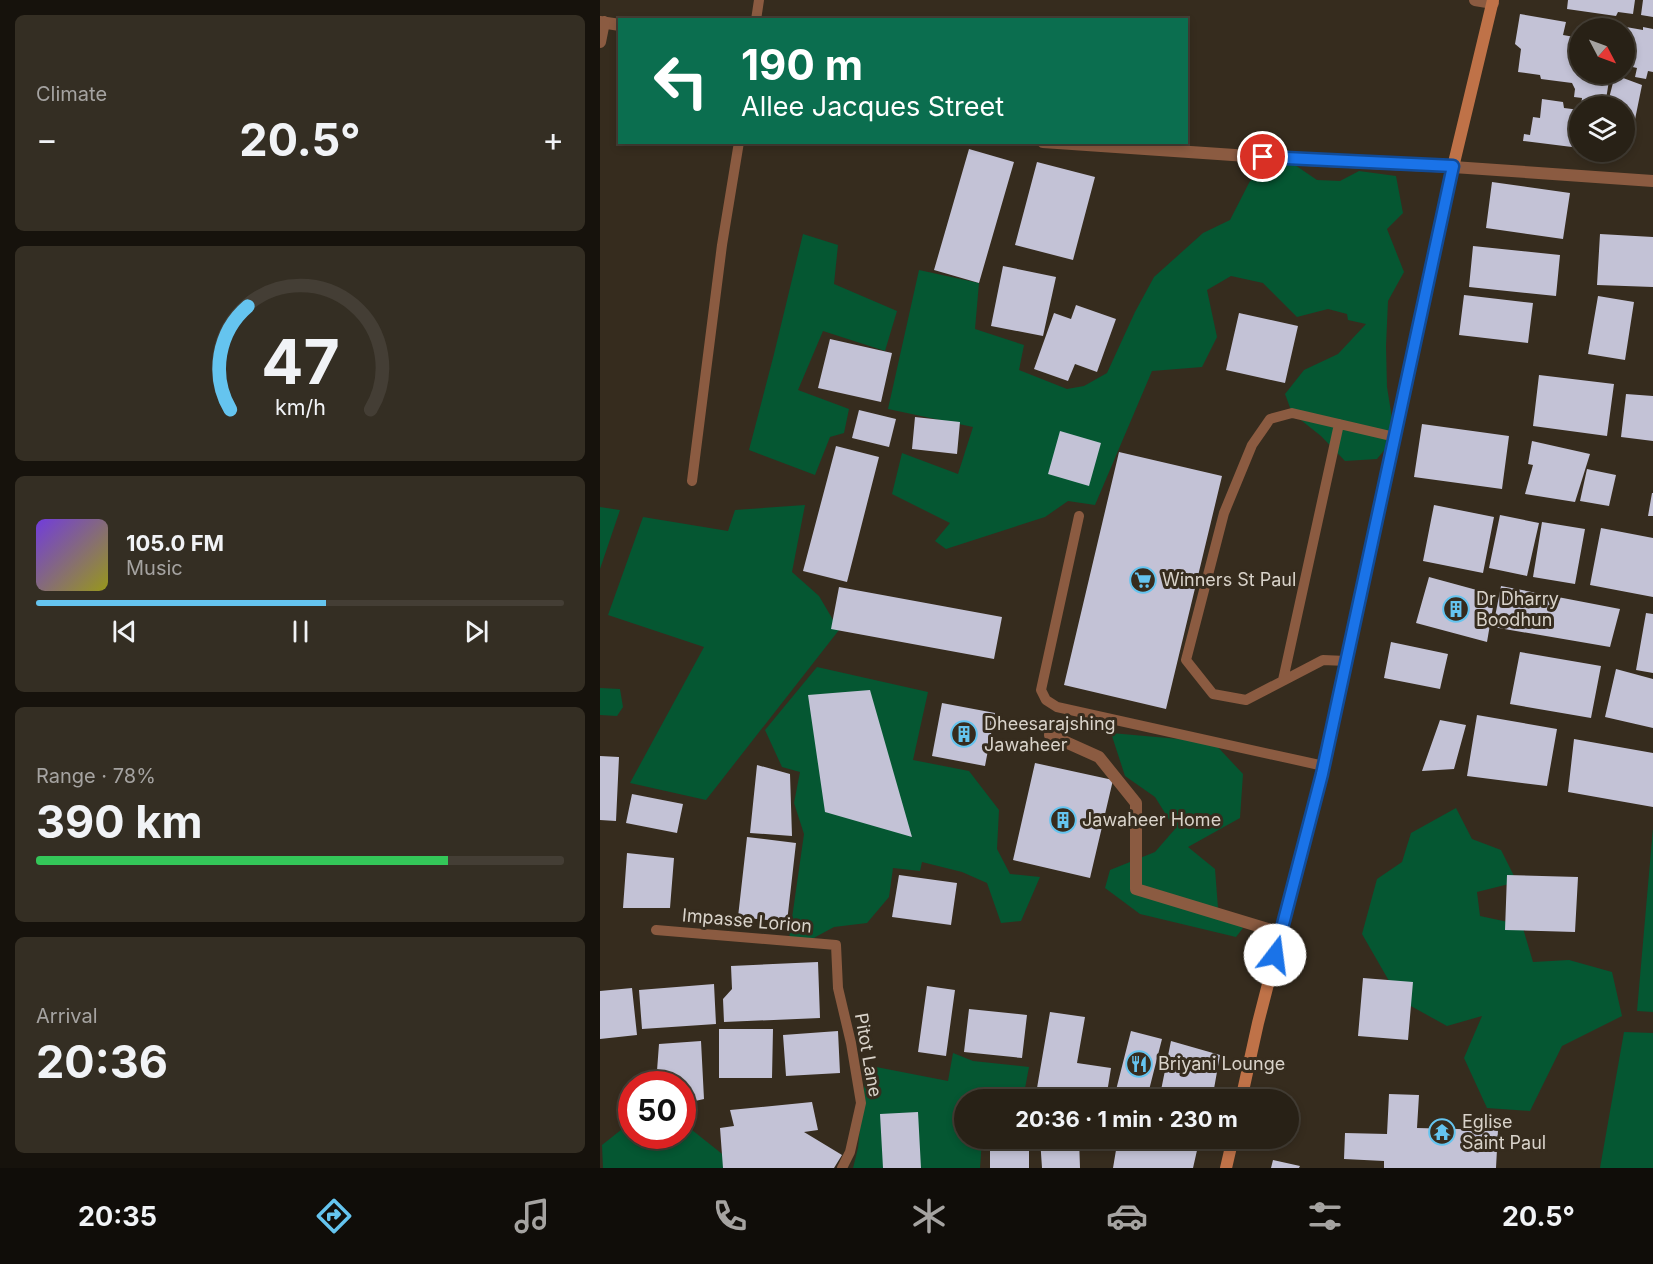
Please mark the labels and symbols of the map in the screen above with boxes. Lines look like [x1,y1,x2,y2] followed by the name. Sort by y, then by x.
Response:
[1569,18,1635,84] north arrow
[1237,131,1288,182] pin
[1128,565,1158,595] supermarket icon: Winners St Paul
[1162,569,1296,590] place label: Winners St Paul
[1476,588,1559,630] place label: Dr Dharry Boodhun
[1441,594,1471,624] building icon: Dr Dharry Boodhun
[984,713,1116,755] place label: Dheesarajshing Jawaheer
[949,719,979,749] building icon: Dheesarajshing Jawaheer
[1048,805,1078,835] building icon: Jawaheer Home
[1082,809,1221,830] place label: Jawaheer Home
[681,904,813,937] street label: Impasse Lorion
[1243,923,1307,987] position arrow
[851,1011,886,1098] street label: Pitot Lane
[1124,1049,1154,1079] restaurant icon: Briyani Lounge
[1158,1053,1285,1074] place label: Briyani Lounge
[618,1071,696,1149] speed limit sign: 50
[1462,1111,1546,1153] place label: Eglise Saint Paul
[1427,1117,1457,1147] temple icon: Eglise Saint Paul

